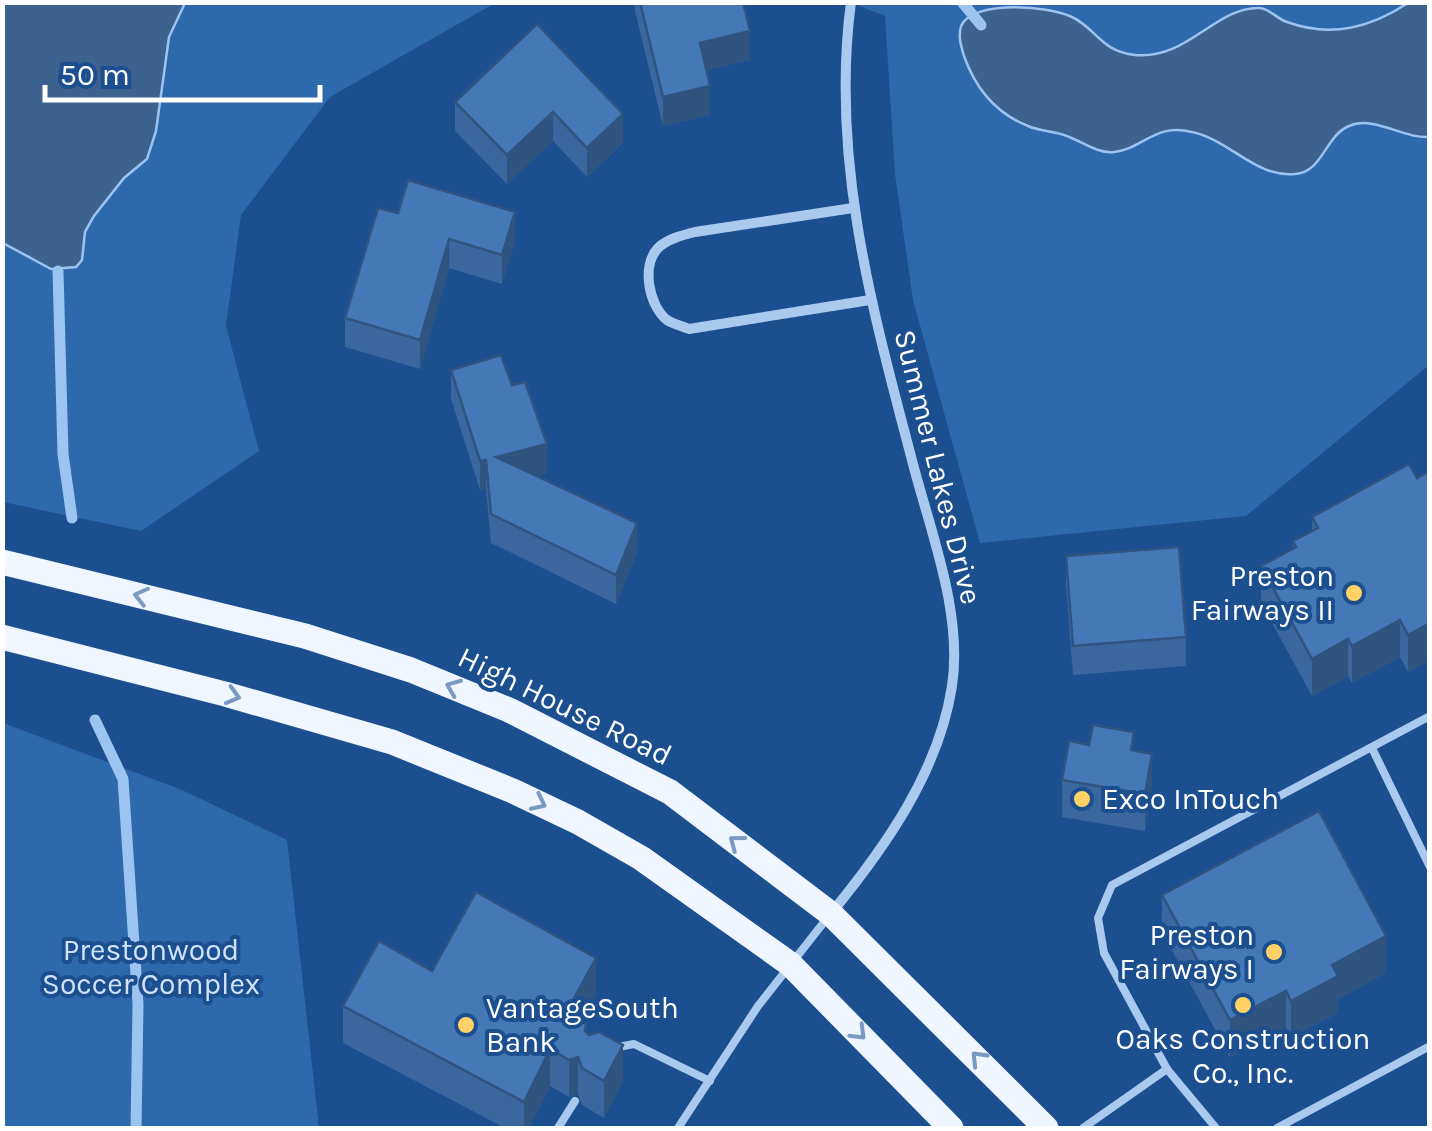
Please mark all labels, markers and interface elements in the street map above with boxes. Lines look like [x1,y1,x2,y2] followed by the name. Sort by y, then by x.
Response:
[45,40,320,102] scale bar
[60,57,130,93] text: 50 m
[886,326,990,608] street label: Summer Lakes Drive
[1191,558,1334,628] place label: Preston Fairways II
[1343,582,1365,604] marker: Preston Fairways II
[133,587,150,608] one-way arrow
[452,639,678,773] street label: High House Road
[445,678,462,698] one-way arrow
[224,684,241,705] one-way arrow
[1102,781,1279,817] place label: Exco InTouch
[1071,788,1093,810] marker: Exco InTouch
[529,791,547,811] one-way arrow
[729,837,747,854] one-way arrow
[1119,917,1254,987] place label: Preston Fairways I
[42,932,260,1002] park label: Prestonwood Soccer Complex
[1263,941,1285,963] marker: Preston Fairways I
[486,990,679,1060] place label: VantageSouth Bank
[1232,994,1254,1016] marker: Oaks Construction Co., Inc.
[455,1014,477,1036] marker: VantageSouth Bank
[847,1021,865,1039] one-way arrow
[1116,1021,1370,1091] place label: Oaks Construction Co., Inc.
[972,1052,990,1070] one-way arrow

